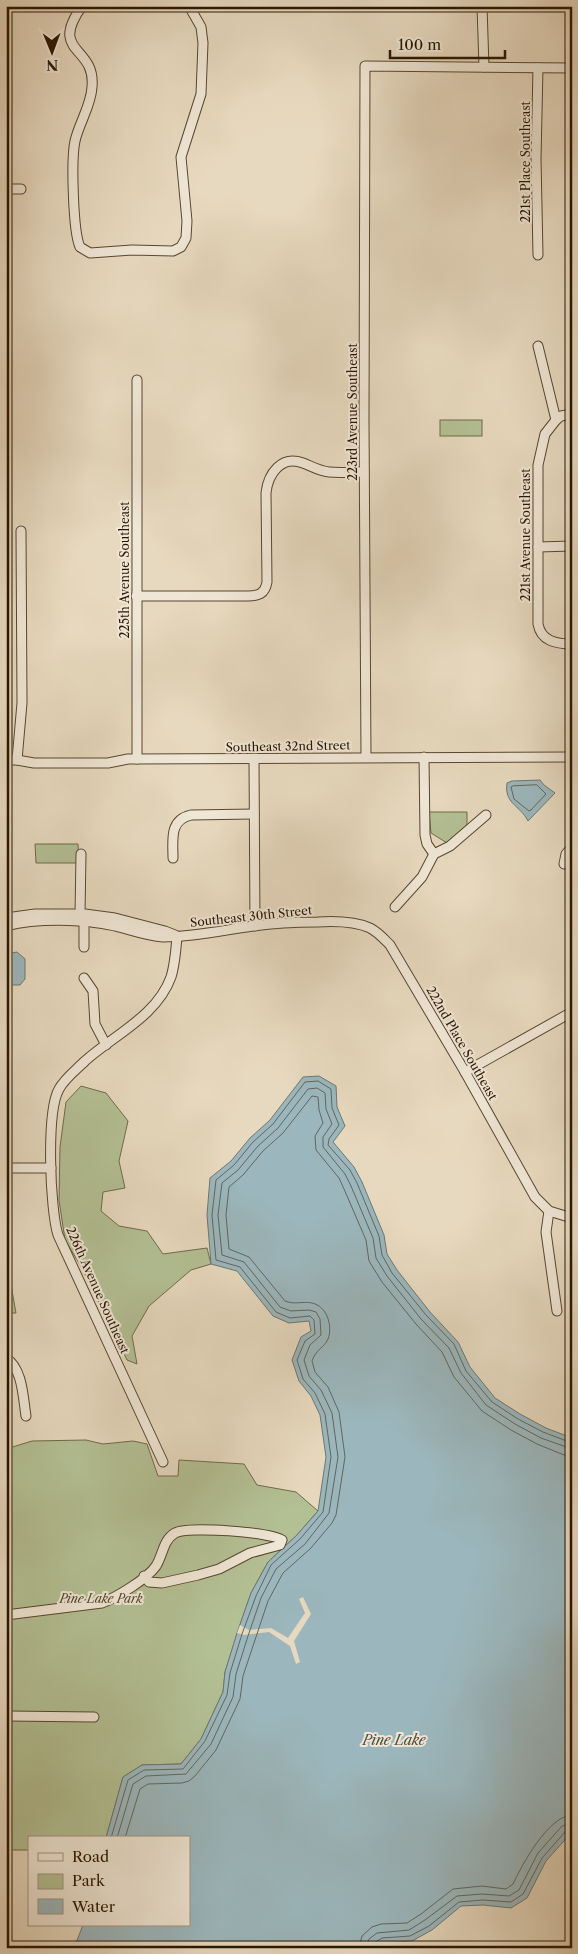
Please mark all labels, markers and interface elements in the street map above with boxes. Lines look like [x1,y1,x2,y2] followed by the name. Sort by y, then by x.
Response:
[28,28,78,78] north arrow
[390,28,506,60] scale bar
[398,35,441,54] text: 100 m
[46,56,58,74] text: N
[518,100,533,223] street label: 221st Place Southeast
[345,343,360,481] street label: 223rd Avenue Southeast
[518,468,533,601] street label: 221st Avenue Southeast
[117,501,132,638] street label: 225th Avenue Southeast
[225,737,351,755] street label: Southeast 32nd Street
[189,902,313,930] street label: Southeast 30th Street
[423,983,501,1103] street label: 222nd Place Southeast
[63,1224,133,1356] street label: 226th Avenue Southeast
[58,1591,143,1606] park label: Pine Lake Park
[362,1731,427,1749] water label: Pine Lake
[28,1836,190,1926] legend
[72,1847,109,1866] text: Road
[72,1871,106,1890] text: Park
[71,1897,116,1916] text: Water

